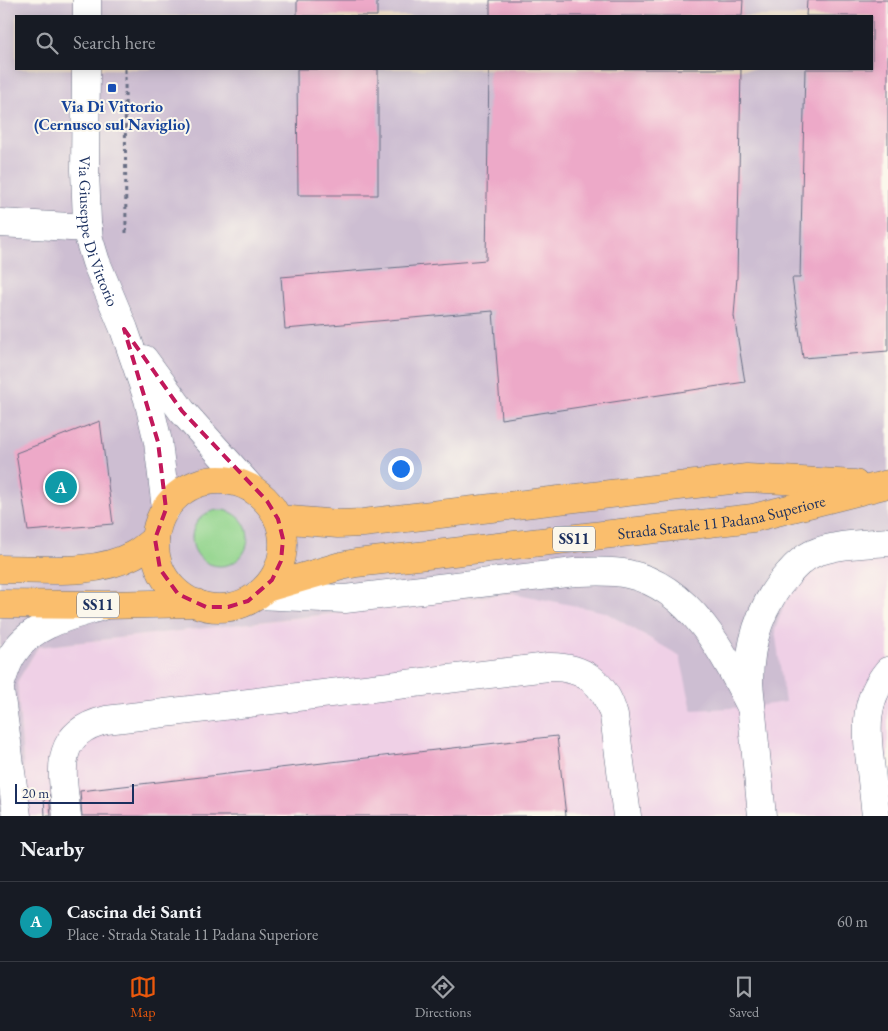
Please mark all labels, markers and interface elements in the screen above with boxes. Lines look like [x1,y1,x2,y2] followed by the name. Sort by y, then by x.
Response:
[15,15,873,70] search box
[33,29,61,57] icon: search
[73,30,155,55] text: Search here
[106,82,118,94] marker: Via Di Vittorio (Cernusco sul Naviglio)
[34,96,190,135] place label: Via Di Vittorio (Cernusco sul Naviglio)
[74,156,123,310] street label: Via Giuseppe Di Vittorio
[388,456,414,482] your location
[45,468,77,506] pin: A
[617,490,828,544] street label: Strada Statale 11 Padana Superiore
[553,526,595,552] road number: SS11
[77,592,119,618] road number: SS11
[15,781,134,804] scale bar
[22,784,49,802] text: 20 m
[20,835,84,862] text: Nearby
[67,899,202,924] text: Cascina dei Santi
[30,911,42,932] text: A
[837,911,868,932] text: 60 m
[67,924,318,945] text: Place · Strada Statale 11 Padana Superiore
[129,973,157,1021] tab: Map
[415,973,471,1021] tab: Directions
[729,973,759,1021] tab: Saved

